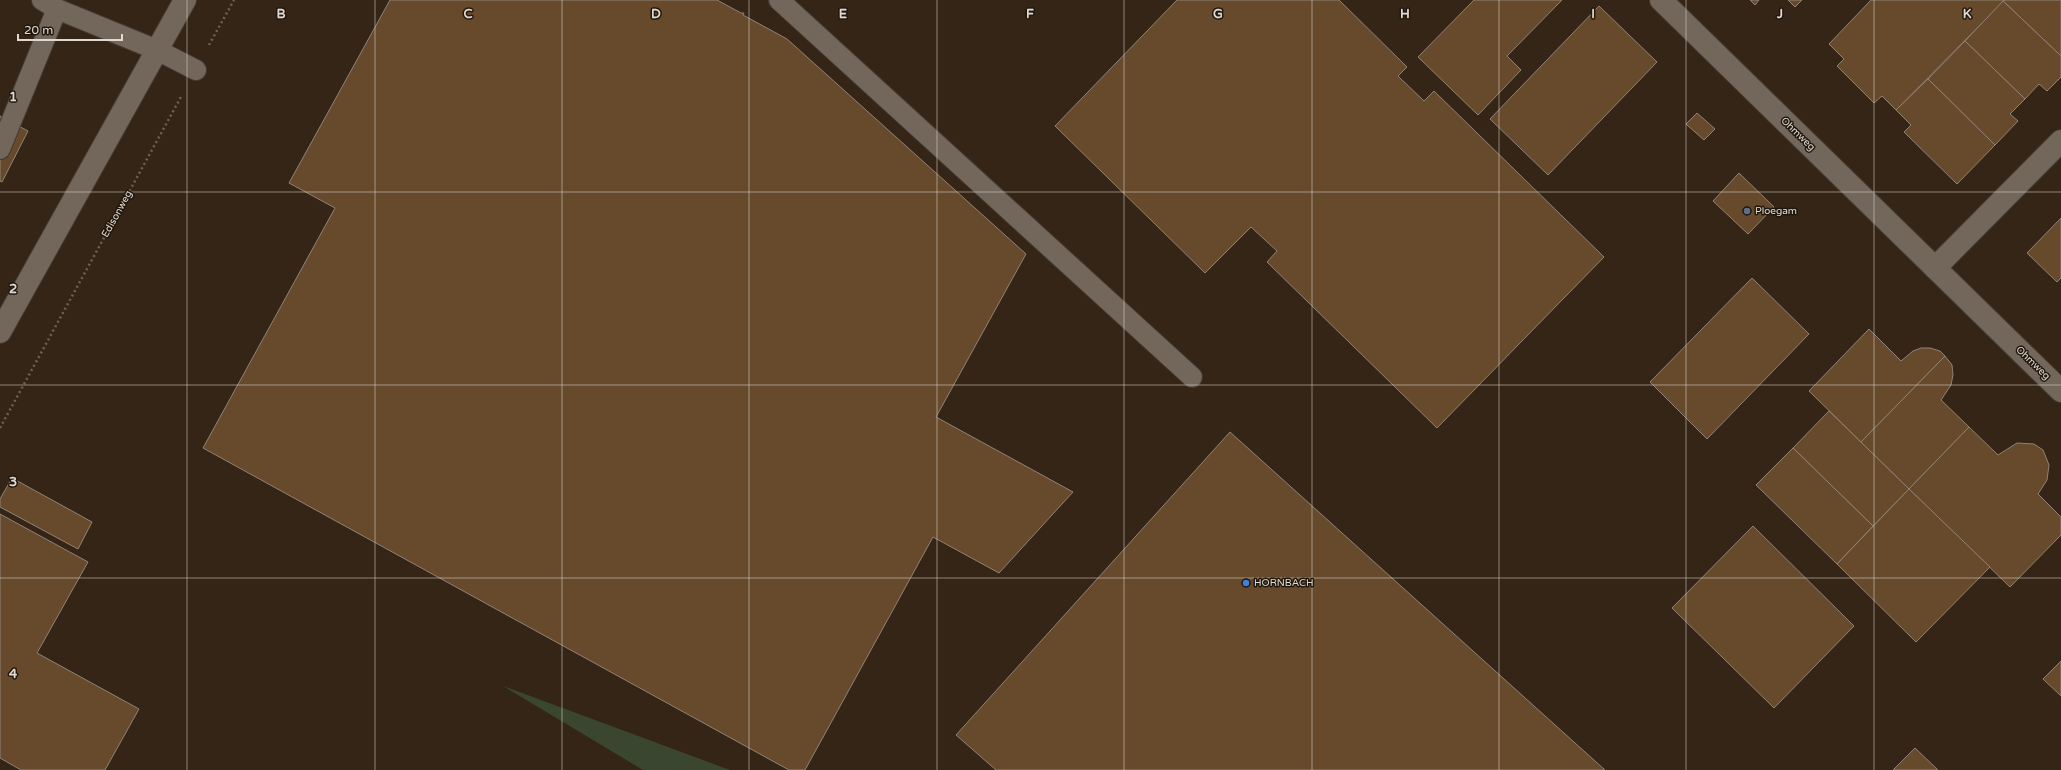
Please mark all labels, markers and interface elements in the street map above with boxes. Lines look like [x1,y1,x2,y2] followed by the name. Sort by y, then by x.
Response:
[276,6,286,22] text: B
[463,6,473,22] text: C
[651,6,661,22] text: D
[839,6,847,22] text: E
[1026,6,1034,22] text: F
[1213,6,1223,22] text: G
[1400,6,1410,22] text: H
[1591,6,1595,22] text: I
[1776,6,1783,22] text: J
[1963,6,1972,22] text: K
[18,16,122,42] scale bar
[24,23,53,37] text: 20 m
[9,89,17,105] text: 1
[1778,115,1818,153] street label: Ohmweg
[99,188,135,240] street label: Edisonweg
[1755,205,1797,217] place label: Ploegam
[1742,206,1752,216] marker: Ploegam
[9,281,17,297] text: 2
[2013,344,2053,382] street label: Ohmweg
[9,474,17,490] text: 3
[1254,577,1314,589] place label: HORNBACH
[1241,578,1251,588] marker: HORNBACH
[9,666,18,682] text: 4

